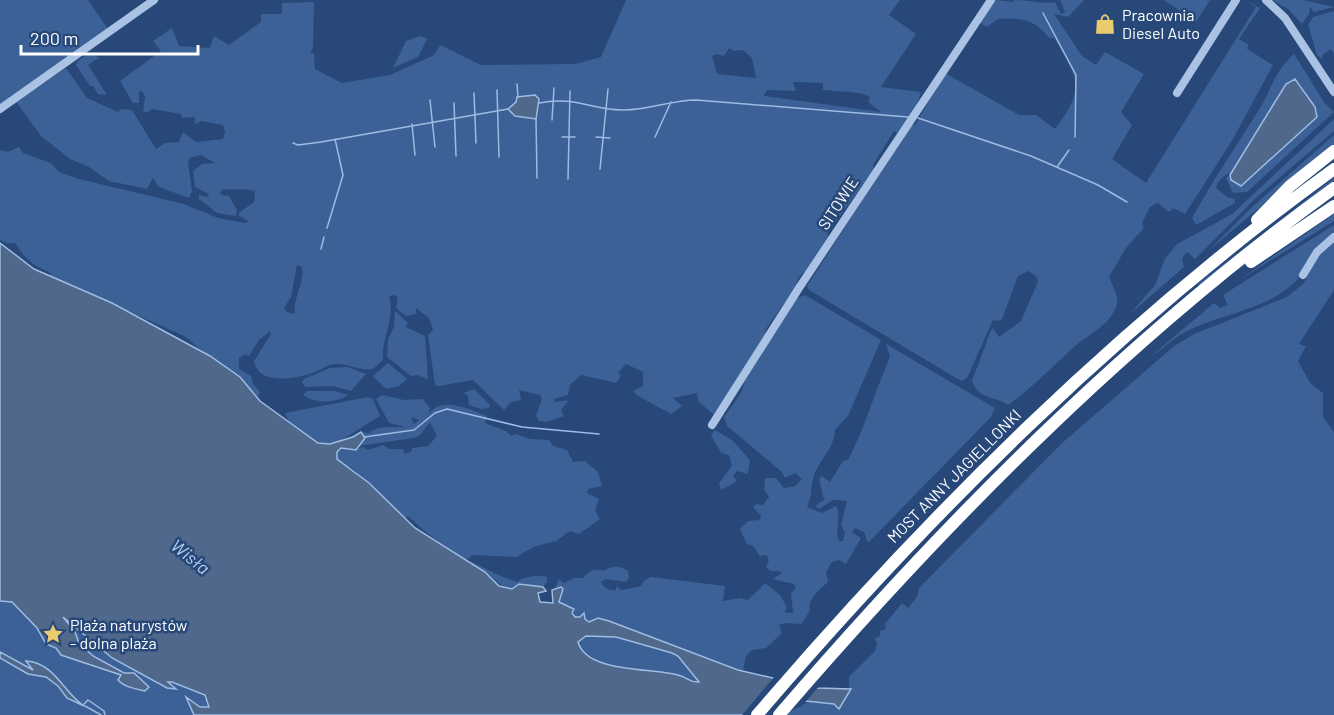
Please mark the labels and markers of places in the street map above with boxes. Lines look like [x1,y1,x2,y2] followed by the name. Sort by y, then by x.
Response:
[1122,5,1200,42] place label: Pracownia Diesel Auto
[1093,12,1117,36] shop icon: Pracownia Diesel Auto
[70,615,188,652] place label: Plaża naturystów - dolna plaża
[41,622,65,646] place icon: Plaża naturystów - dolna plaża

